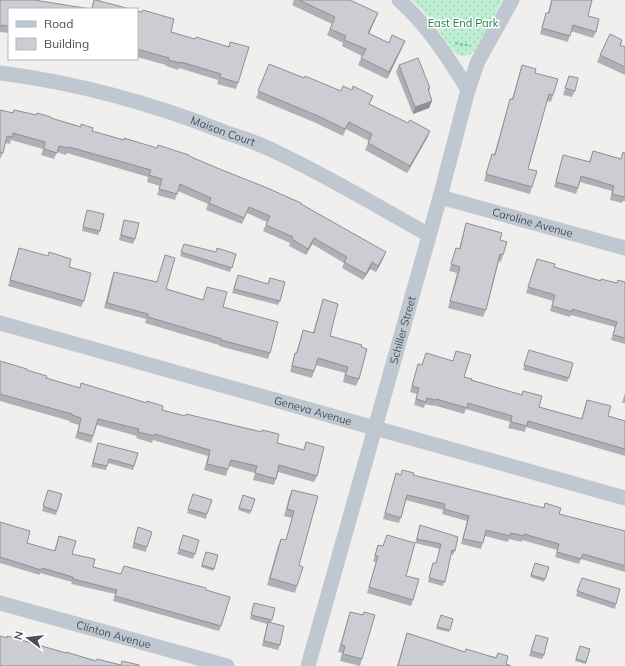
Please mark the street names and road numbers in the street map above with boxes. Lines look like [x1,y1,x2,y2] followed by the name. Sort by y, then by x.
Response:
[189,113,257,149] street label: Maison Court
[491,205,574,240] street label: Caroline Avenue
[386,294,419,366] street label: Schiller Street
[273,393,353,428] street label: Geneva Avenue
[75,618,153,652] street label: Clinton Avenue

